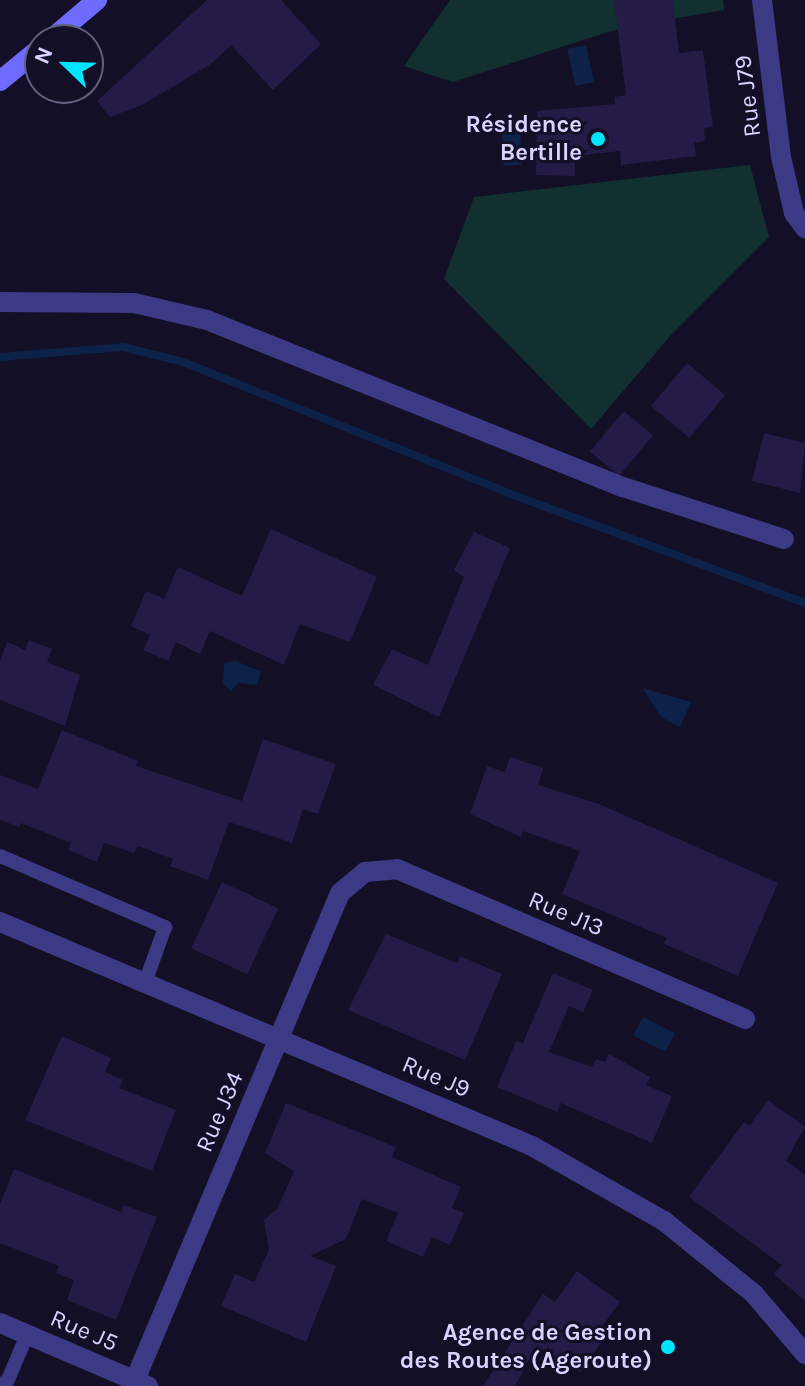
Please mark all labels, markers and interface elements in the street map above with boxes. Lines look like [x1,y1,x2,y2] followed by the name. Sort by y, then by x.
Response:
[24,24,104,104] north arrow
[29,43,59,68] text: N
[729,53,767,139] street label: Rue J79
[465,111,582,167] place label: Résidence Bertille
[589,130,607,148] marker: Résidence Bertille
[524,885,608,943] street label: Rue J13
[398,1050,474,1104] street label: Rue J9
[190,1067,250,1157] street label: Rue J34
[46,1304,122,1358] street label: Rue J5
[400,1319,652,1375] place label: Agence de Gestion des Routes (Ageroute)
[659,1338,677,1356] marker: Agence de Gestion des Routes (Ageroute)

